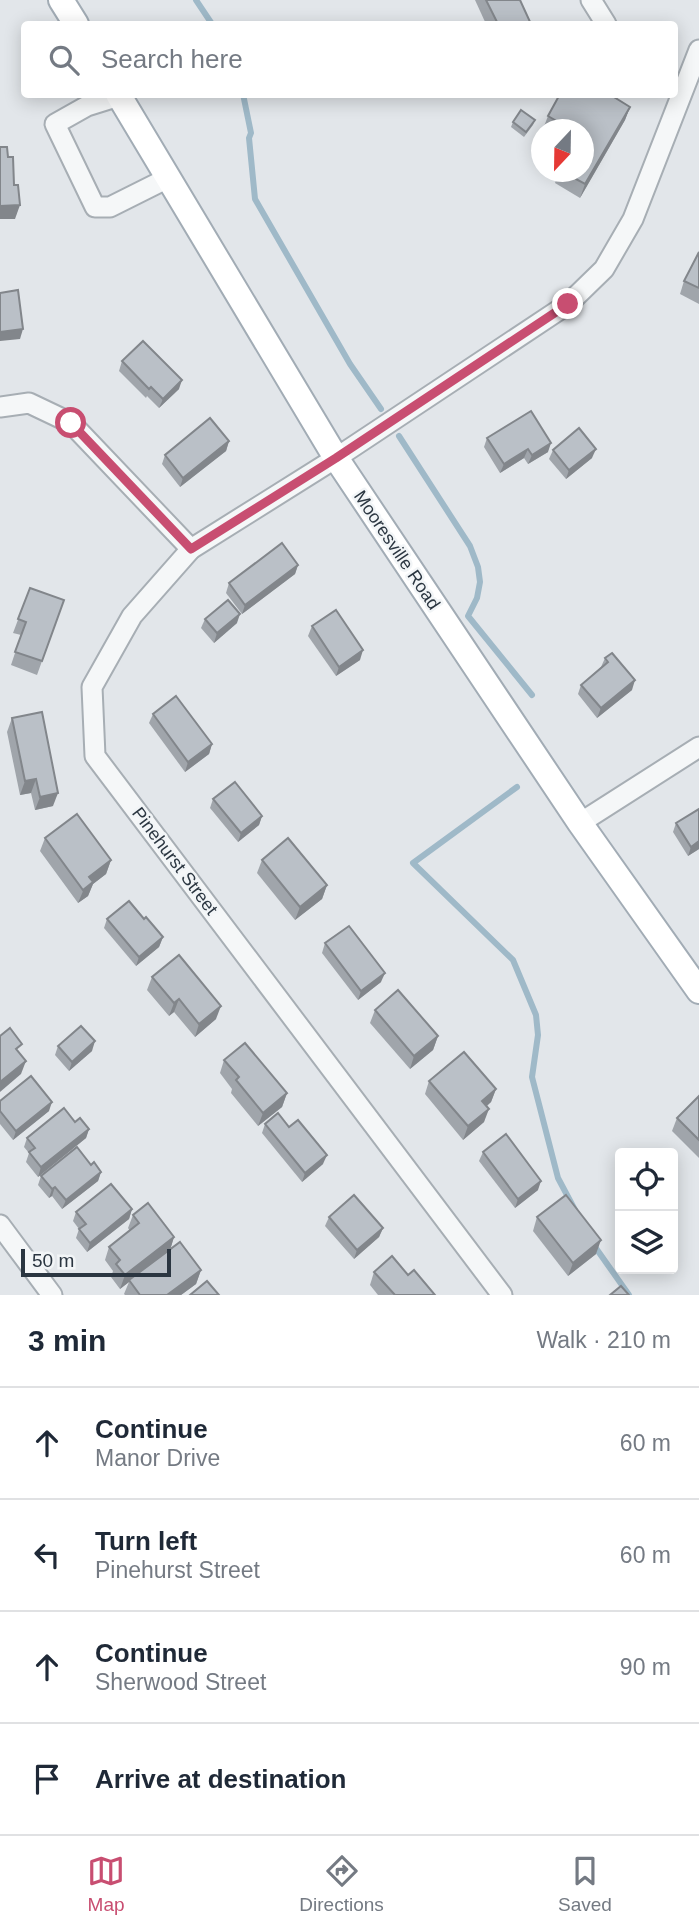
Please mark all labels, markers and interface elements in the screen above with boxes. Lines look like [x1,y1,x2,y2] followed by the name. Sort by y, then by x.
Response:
[21,21,678,98] search box
[45,41,83,79] icon: search
[101,44,243,74] text: Search here
[531,119,594,182] north arrow
[552,288,583,319] route end
[55,407,86,438] route start
[350,487,444,613] street label: Mooresville Road
[128,803,222,919] street label: Pinehurst Street
[615,1148,678,1274] map controls
[615,1148,678,1211] button: locate
[615,1211,678,1274] button: layers
[21,1246,172,1278] scale bar
[32,1250,74,1271] text: 50 m
[28,1324,106,1357] text: 3 min
[536,1327,671,1353] text: Walk · 210 m
[95,1414,208,1444] text: Continue
[28,1424,66,1462] icon: ahead
[620,1430,671,1456] text: 60 m
[95,1445,220,1471] text: Manor Drive
[95,1526,197,1556] text: Turn left
[28,1536,66,1574] icon: left
[620,1542,671,1568] text: 60 m
[95,1557,260,1583] text: Pinehurst Street
[95,1638,208,1668] text: Continue
[28,1648,66,1686] icon: ahead
[620,1654,671,1680] text: 90 m
[95,1669,266,1695] text: Sherwood Street
[28,1760,66,1798] icon: arrive
[95,1764,346,1794] text: Arrive at destination
[87,1852,125,1916] tab: Map
[299,1852,384,1916] tab: Directions
[558,1852,612,1916] tab: Saved

